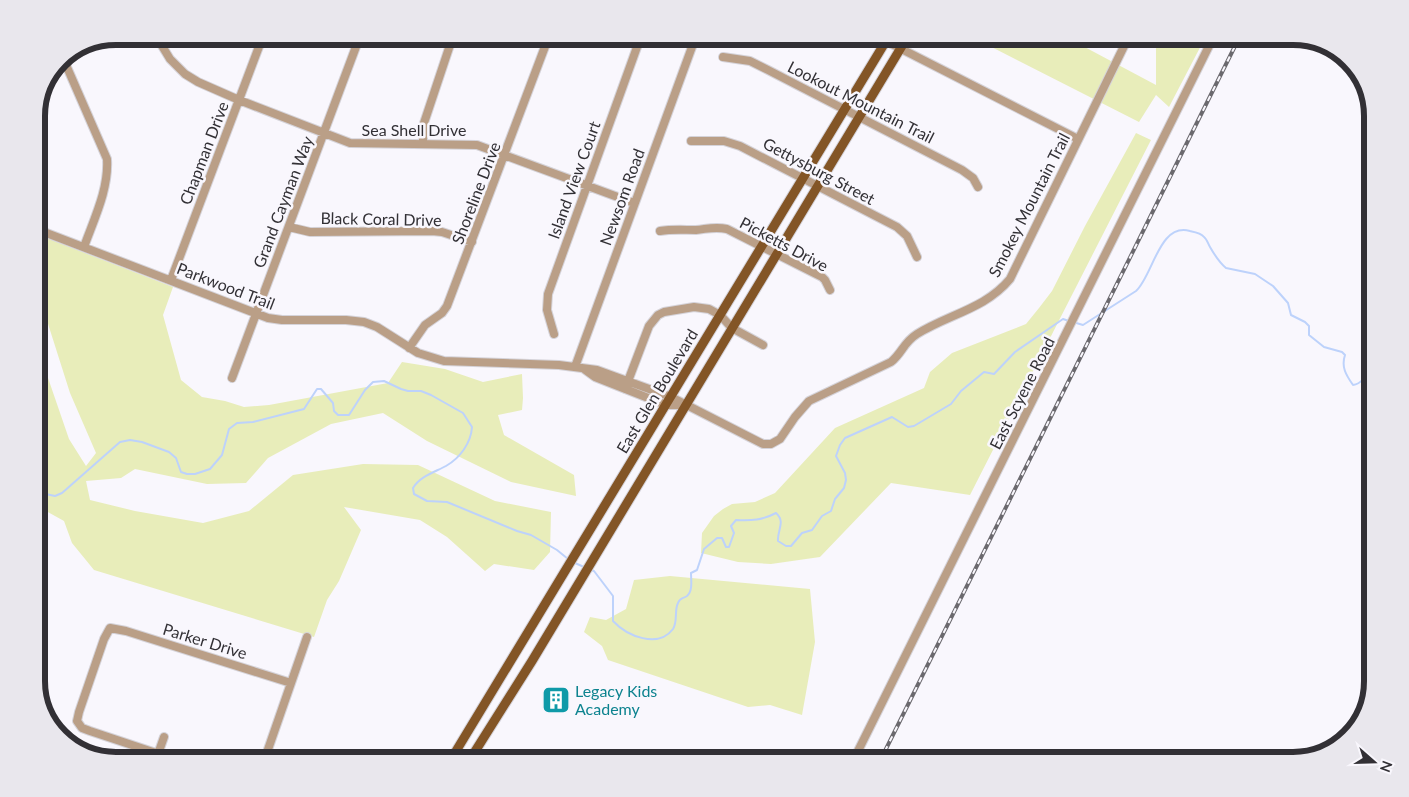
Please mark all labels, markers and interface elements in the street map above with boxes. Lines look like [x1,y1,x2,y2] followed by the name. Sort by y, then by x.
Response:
[785,56,938,147] street label: Lookout Mountain Trail
[175,99,232,207] street label: Chapman Drive
[543,118,604,241] street label: Island View Court
[362,120,466,139] street label: Sea Shell Drive
[984,130,1073,280] street label: Smokey Mountain Trail
[249,133,317,270] street label: Grand Cayman Way
[760,133,879,208] street label: Gettysburg Street
[447,139,504,247] street label: Shoreline Drive
[595,146,648,248] street label: Newsom Road
[320,208,442,229] street label: Black Coral Drive
[737,212,832,275] street label: Picketts Drive
[175,258,278,313] street label: Parkwood Trail
[612,325,701,456] street label: East Glen Boulevard
[985,333,1058,452] street label: East Scyene Road
[161,619,250,662] street label: Parker Drive
[575,681,657,718] place label: Legacy Kids Academy
[541,685,571,715] building icon: Legacy Kids Academy
[1349,737,1399,787] north arrow
[1377,759,1397,775] text: N

